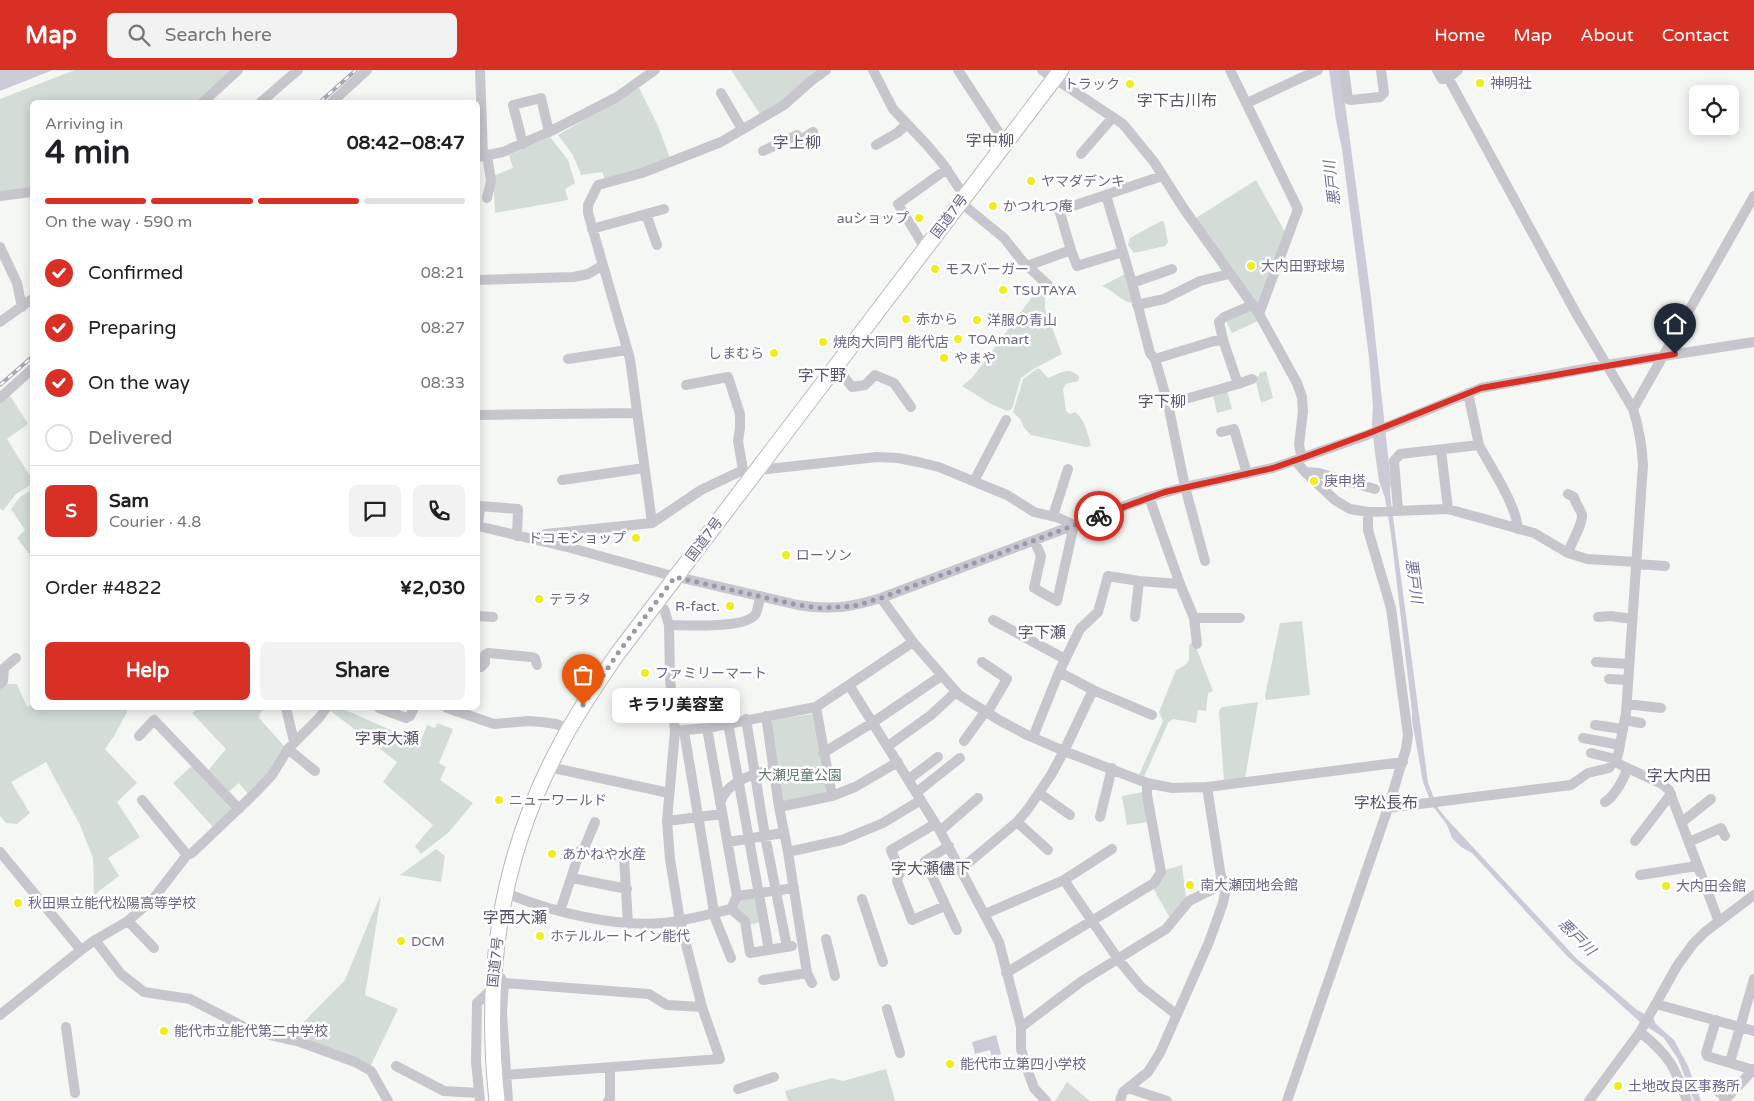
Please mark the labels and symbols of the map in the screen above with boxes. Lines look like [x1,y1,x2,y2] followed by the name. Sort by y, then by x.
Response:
[1490,75,1532,92] place label: 神明社
[1064,76,1120,93] place label: トラック
[1474,77,1486,89] marker: 神明社
[1124,78,1136,90] marker: トラック
[1137,91,1217,111] district label: 字下古川布
[966,131,1014,151] district label: 字中柳
[773,133,821,153] district label: 字上柳
[1320,158,1344,206] water label: 悪戸川
[1041,173,1125,190] place label: ヤマダデンキ
[1025,175,1037,187] marker: ヤマダデンキ
[927,191,971,242] street label: 国道7号
[1003,198,1073,215] place label: かつれつ庵
[987,200,999,212] marker: かつれつ庵
[837,210,909,227] place label: auショップ
[913,212,925,224] marker: auショップ
[1261,258,1345,275] place label: 大内田野球場
[1245,260,1257,272] marker: 大内田野球場
[945,261,1029,278] place label: モスバーガー
[929,263,941,275] marker: モスバーガー
[1013,282,1077,299] place label: TSUTAYA
[997,284,1009,296] marker: TSUTAYA
[1654,303,1696,354] pin
[916,311,958,328] place label: 赤から
[987,312,1057,329] place label: 洋服の青山
[900,313,912,325] marker: 赤から
[971,314,983,326] marker: 洋服の青山
[968,331,1030,348] place label: TOAmart
[952,333,964,345] marker: TOAmart
[833,334,949,351] place label: 焼肉大同門 能代店
[817,336,829,348] marker: 焼肉大同門 能代店
[708,345,764,362] place label: しまむら
[768,347,780,359] marker: しまむら
[954,350,996,367] place label: やまや
[938,352,950,364] marker: やまや
[798,366,846,386] district label: 字下野
[1138,392,1186,412] district label: 字下柳
[1324,473,1366,490] place label: 庚申塔
[1308,475,1320,487] marker: 庚申塔
[1074,491,1124,541] courier
[682,514,726,565] street label: 国道7号
[528,530,626,547] place label: ドコモショップ
[630,532,642,544] marker: ドコモショップ
[796,547,852,564] place label: ローソン
[780,549,792,561] marker: ローソン
[1402,557,1426,607] water label: 悪戸川
[549,591,591,608] place label: テラタ
[533,593,545,605] marker: テラタ
[675,598,720,615] place label: R-fact.
[724,600,736,612] marker: R-fact.
[1018,623,1066,643] district label: 字下瀬
[562,654,604,705] pin
[655,665,767,682] place label: ファミリーマート
[639,667,651,679] marker: ファミリーマート
[613,688,740,722] callout: キラリ美容室
[355,729,419,749] district label: 字東大瀬
[1647,766,1711,786] district label: 字大内田
[758,767,842,784] park label: 大瀬児童公園
[509,792,607,809] place label: ニューワールド
[1354,793,1418,813] district label: 字松長布
[493,794,505,806] marker: ニューワールド
[562,846,646,863] place label: あかねや水産
[546,848,558,860] marker: あかねや水産
[891,859,971,879] district label: 字大瀬儘下
[1200,877,1298,894] place label: 南大瀬団地会館
[1676,878,1746,895] place label: 大内田会館
[1184,879,1196,891] marker: 南大瀬団地会館
[1660,880,1672,892] marker: 大内田会館
[28,895,196,912] place label: 秋田県立能代松陽高等学校
[12,897,24,909] marker: 秋田県立能代松陽高等学校
[483,908,547,928] district label: 字西大瀬
[1555,915,1601,961] water label: 悪戸川
[550,928,690,945] place label: ホテルルートイン能代
[534,930,546,942] marker: ホテルルートイン能代
[411,933,445,950] place label: DCM
[395,935,407,947] marker: DCM
[484,936,507,988] street label: 国道7号
[174,1023,328,1040] place label: 能代市立能代第二中学校
[158,1025,170,1037] marker: 能代市立能代第二中学校
[960,1056,1086,1073] place label: 能代市立第四小学校
[944,1058,956,1070] marker: 能代市立第四小学校
[1628,1078,1740,1095] place label: 土地改良区事務所
[1612,1080,1624,1092] marker: 土地改良区事務所

